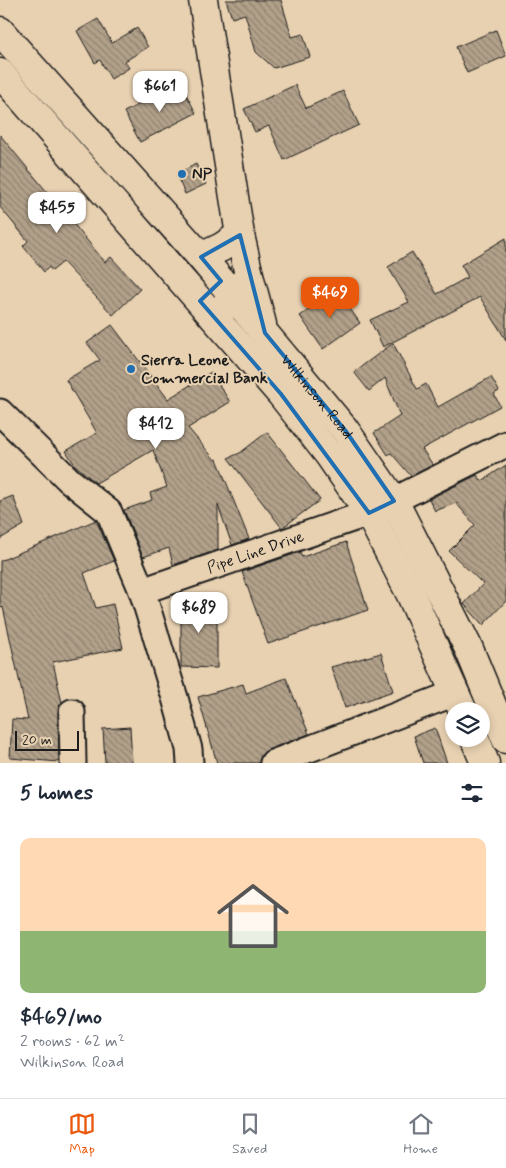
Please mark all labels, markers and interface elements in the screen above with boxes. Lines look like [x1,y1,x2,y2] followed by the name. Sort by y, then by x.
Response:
[130,70,190,113] pin: $661
[144,76,176,97] text: $661
[192,164,213,185] place label: NP
[176,168,188,180] marker: NP
[27,192,87,234] pin: $455
[39,197,75,218] text: $455
[300,276,360,319] pin: $469
[312,282,348,303] text: $469
[141,350,268,389] place label: Sierra Leone Commercial Bank
[276,350,358,443] street label: Wilkinson Road
[125,363,137,375] marker: Sierra Leone Commercial Bank
[126,408,186,450] pin: $412
[138,413,174,434] text: $412
[204,526,307,578] street label: Pipe Line Drive
[169,592,229,634] pin: $689
[182,597,216,618] text: $689
[445,702,490,747] map controls
[445,702,490,747] button: layers
[15,728,79,751] scale bar
[22,731,52,749] text: 20 m
[20,779,93,807] text: 5 homes
[458,779,486,807] icon: filters
[208,871,298,961] icon: home
[20,1003,102,1031] text: $469/mo
[20,1031,125,1052] text: 2 rooms · 62 m²
[20,1052,124,1073] text: Wilkinson Road
[68,1110,96,1158] tab: Map
[232,1110,267,1158] tab: Saved
[403,1110,438,1158] tab: Home

